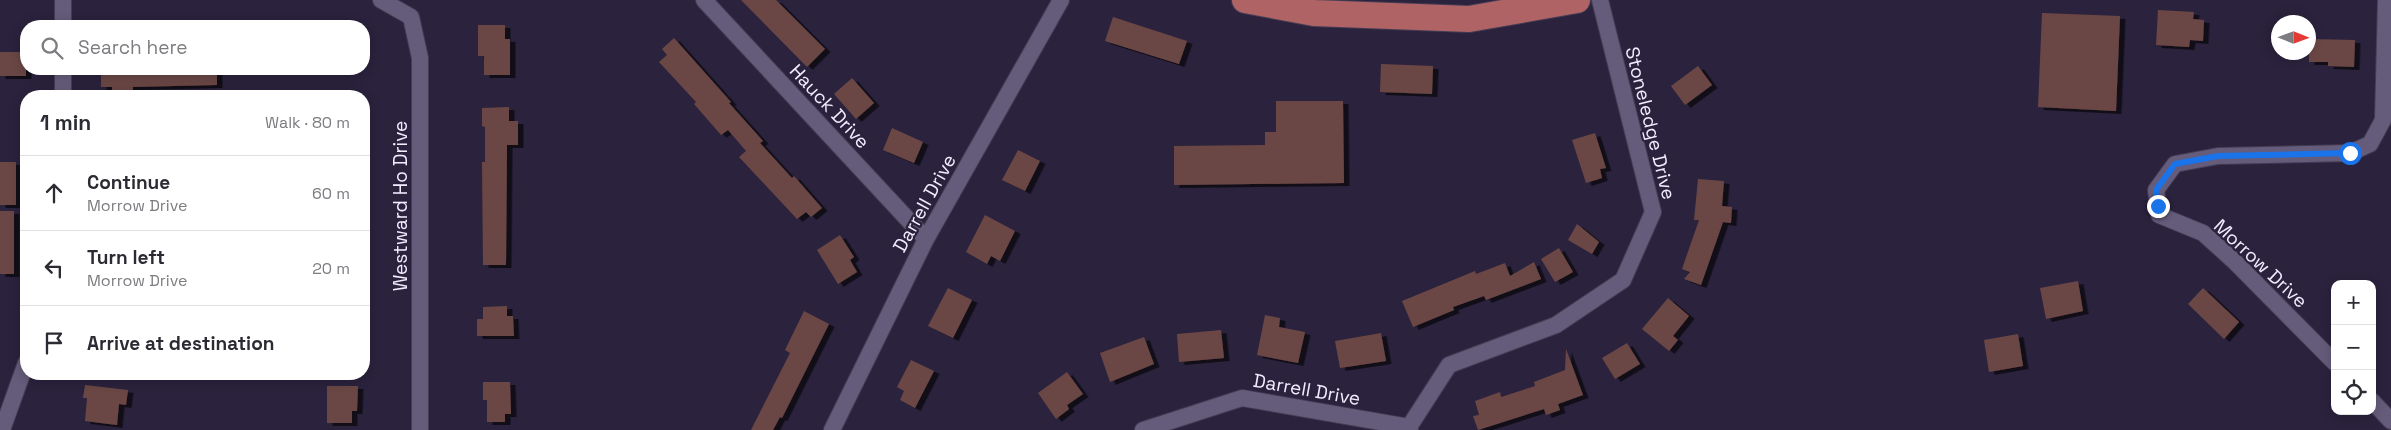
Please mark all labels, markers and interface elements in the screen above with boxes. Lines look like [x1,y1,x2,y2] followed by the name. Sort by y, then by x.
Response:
[2271,15,2316,60] north arrow
[20,20,370,75] search box
[38,34,66,62] icon: search
[78,35,188,60] text: Search here
[1619,44,1682,202] street label: Stoneledge Drive
[784,59,875,154] street label: Hauck Drive
[40,109,91,136] text: 1 min
[265,112,350,133] text: Walk · 80 m
[388,121,413,291] street label: Westward Ho Drive
[2339,142,2362,165] route start
[887,150,962,257] street label: Darrell Drive
[87,170,170,195] text: Continue
[40,179,68,207] icon: ahead
[312,183,350,204] text: 60 m
[87,195,188,216] text: Morrow Drive
[2147,195,2170,218] route end
[2208,214,2313,313] street label: Morrow Drive
[87,245,165,270] text: Turn left
[40,254,68,282] icon: left
[312,258,350,279] text: 20 m
[87,270,188,291] text: Morrow Drive
[2331,280,2376,415] map controls
[2331,280,2376,325] button: +
[2331,325,2376,370] button: −
[40,329,68,357] icon: arrive
[87,331,275,356] text: Arrive at destination
[1251,368,1362,411] street label: Darrell Drive
[2331,370,2376,415] button: locate

